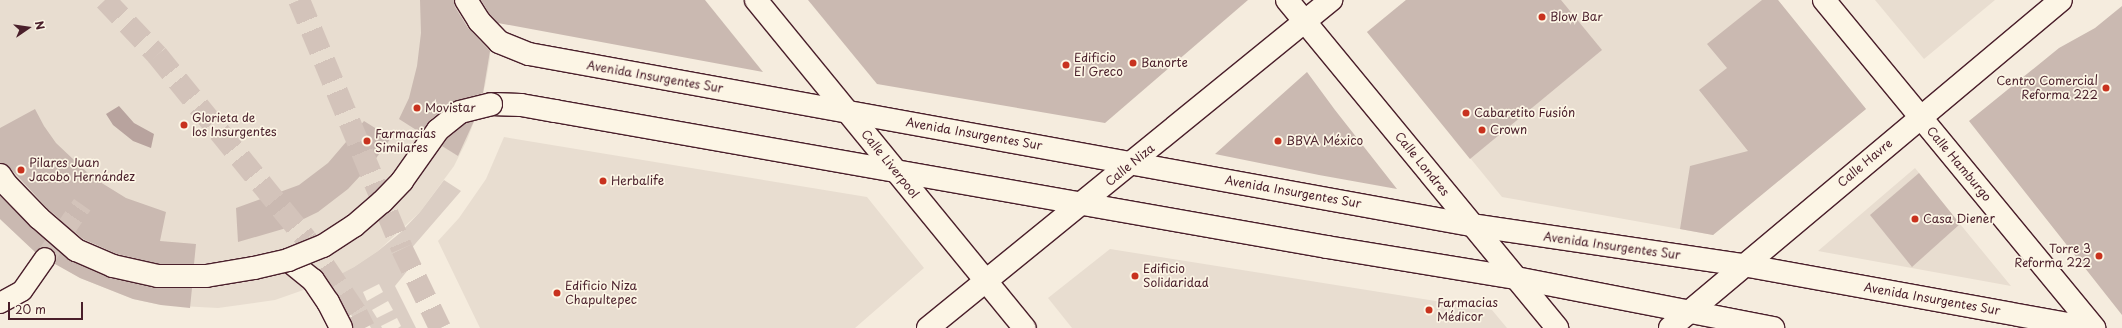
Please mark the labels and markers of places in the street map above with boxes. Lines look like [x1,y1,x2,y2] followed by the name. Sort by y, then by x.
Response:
[1550,10,1602,24] place label: Blow Bar
[1537,12,1547,22] marker: Blow Bar
[1074,51,1124,79] place label: Edificio El Greco
[1141,56,1188,70] place label: Banorte
[1128,58,1138,68] marker: Banorte
[1061,60,1071,70] marker: Edificio El Greco
[1996,74,2098,102] place label: Centro Comercial Reforma 222
[2101,83,2111,93] marker: Centro Comercial Reforma 222
[425,101,476,115] place label: Movistar
[412,103,422,113] marker: Movistar
[1474,106,1576,120] place label: Cabaretito Fusión
[1461,108,1471,118] marker: Cabaretito Fusión
[192,111,277,139] place label: Glorieta de los Insurgentes
[179,120,189,130] marker: Glorieta de los Insurgentes
[1490,123,1527,137] place label: Crown
[1477,125,1487,135] marker: Crown
[375,127,436,155] place label: Farmacias Similares
[1286,134,1363,148] place label: BBVA México
[362,136,372,146] marker: Farmacias Similares
[1273,136,1283,146] marker: BBVA México
[29,156,136,184] place label: Pilares Juan Jacobo Hernández
[16,165,26,175] marker: Pilares Juan Jacobo Hernández
[611,174,664,188] place label: Herbalife
[598,176,608,186] marker: Herbalife
[1923,212,1995,226] place label: Casa Diener
[1910,214,1920,224] marker: Casa Diener
[2014,242,2091,270] place label: Torre 3 Reforma 222
[2094,251,2104,261] marker: Torre 3 Reforma 222
[1143,262,1209,290] place label: Edificio Solidaridad
[1130,271,1140,281] marker: Edificio Solidaridad
[565,279,637,307] place label: Edificio Niza Chapultepec
[552,288,562,298] marker: Edificio Niza Chapultepec
[1437,296,1498,324] place label: Farmacias Médicor
[1424,305,1434,315] marker: Farmacias Médicor

